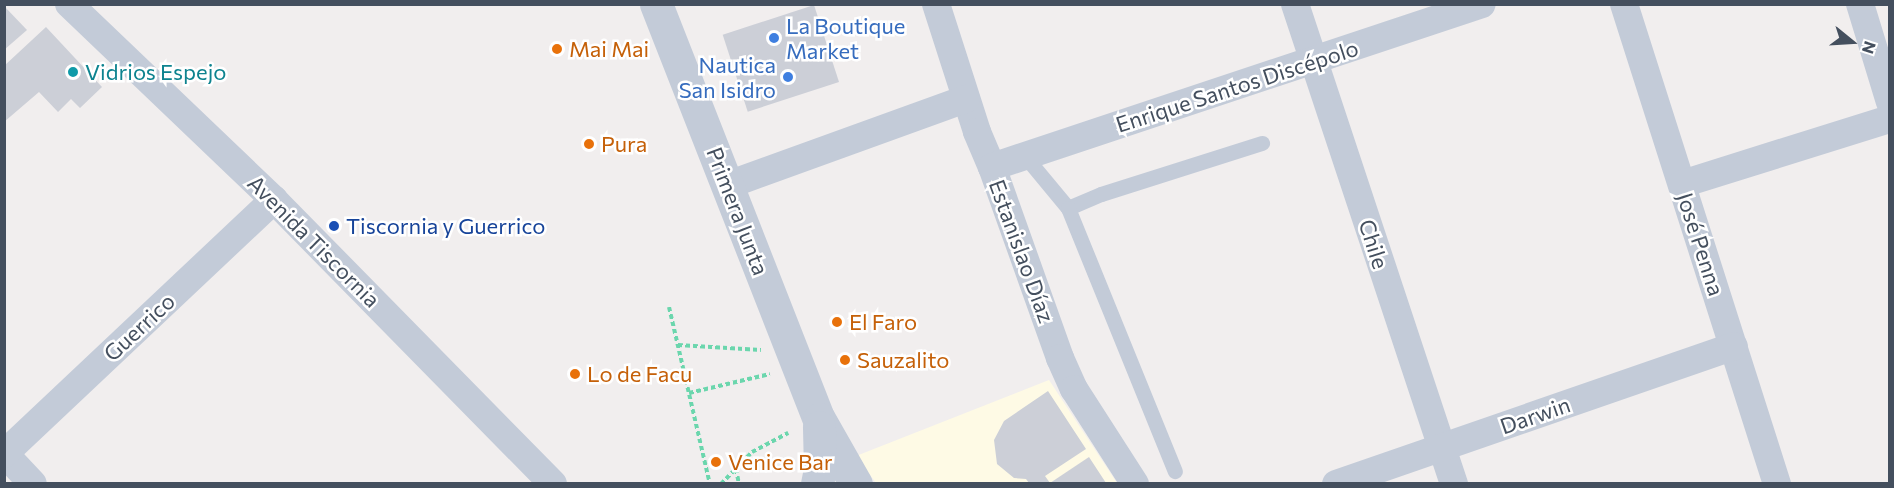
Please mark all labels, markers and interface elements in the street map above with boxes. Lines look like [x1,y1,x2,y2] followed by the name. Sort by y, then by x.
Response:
[786,12,905,63] place label: La Boutique Market
[1822,12,1882,72] north arrow
[767,31,781,45] marker: La Boutique Market
[1112,34,1362,138] street label: Enrique Santos Discépolo
[569,36,649,62] place label: Mai Mai
[1859,39,1880,56] text: N
[550,42,564,56] marker: Mai Mai
[679,51,776,102] place label: Nautica San Isidro
[85,59,226,85] place label: Vidrios Espejo
[66,65,80,79] marker: Vidrios Espejo
[781,70,795,84] marker: Nautica San Isidro
[601,131,647,157] place label: Pura
[582,137,596,151] marker: Pura
[701,143,775,279] street label: Primera Junta
[242,169,386,313] street label: Avenida Tiscornia
[984,176,1060,326] street label: Estanislao Díaz
[1672,189,1730,299] street label: José Penna
[346,213,545,239] place label: Tiscornia y Guerrico
[1354,216,1394,272] street label: Chile
[327,219,341,233] marker: Tiscornia y Guerrico
[98,288,180,366] street label: Guerrico
[849,309,917,335] place label: El Faro
[830,315,844,329] marker: El Faro
[857,347,949,373] place label: Sauzalito
[838,353,852,367] marker: Sauzalito
[587,361,692,387] place label: Lo de Facu
[568,367,582,381] marker: Lo de Facu
[1496,391,1574,439] street label: Darwin
[728,449,833,475] place label: Venice Bar
[709,455,723,469] marker: Venice Bar

